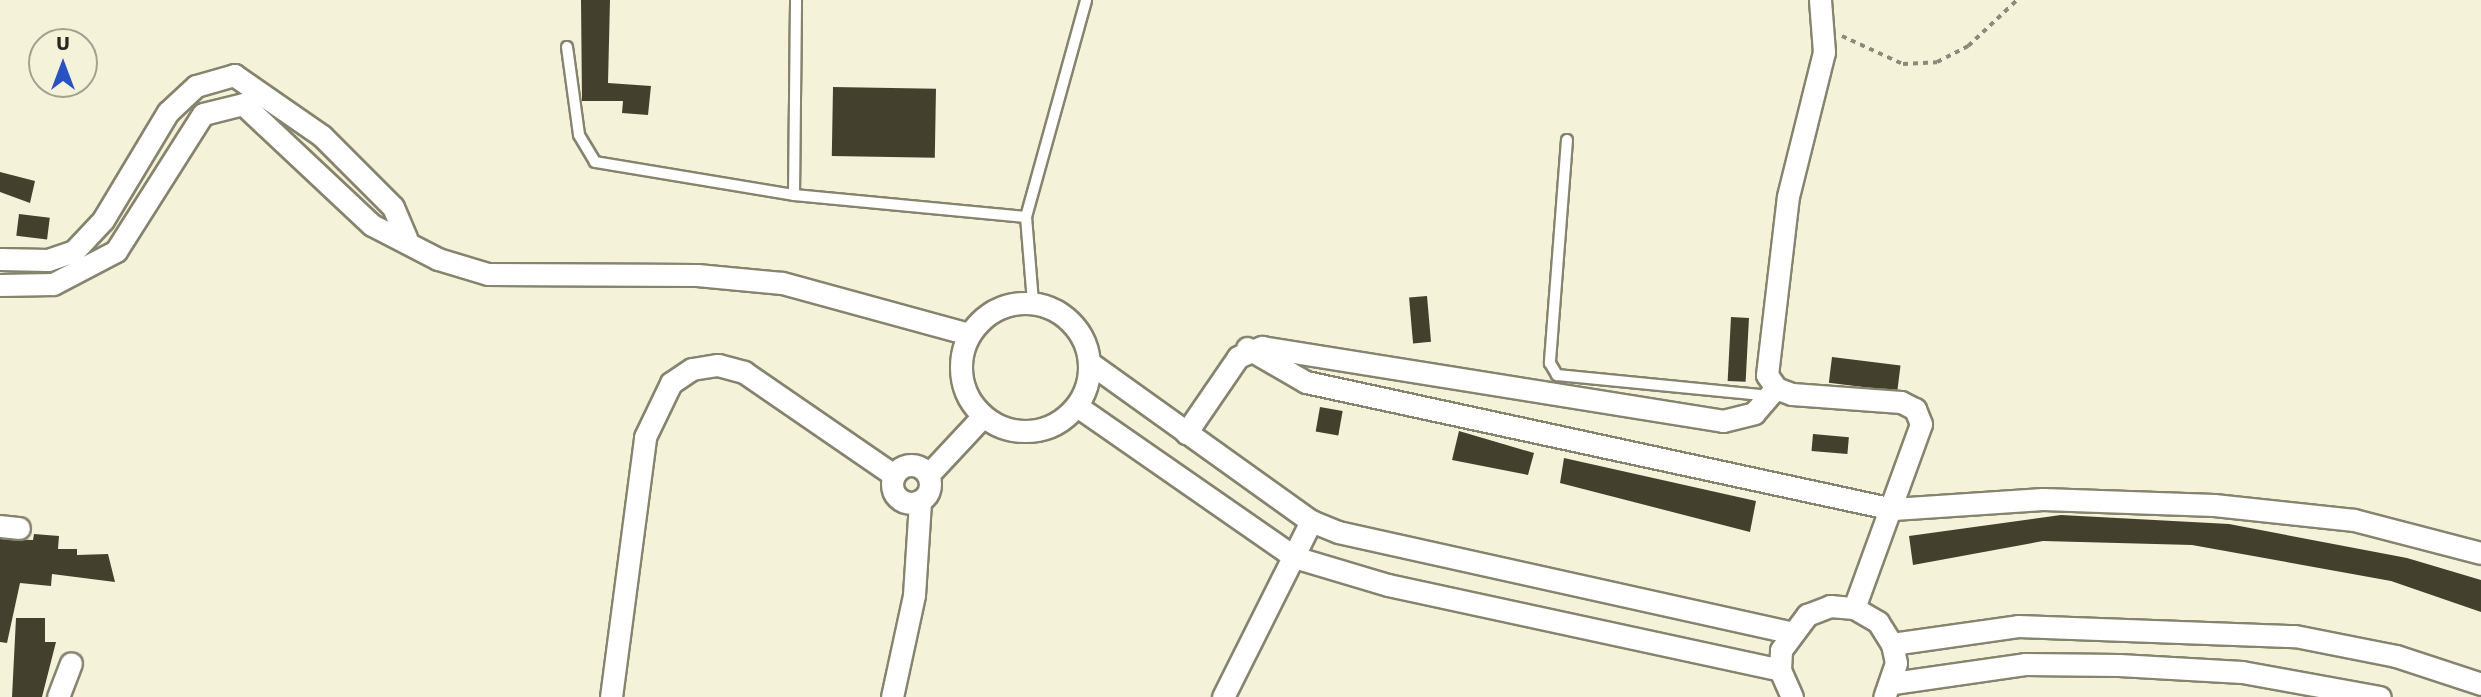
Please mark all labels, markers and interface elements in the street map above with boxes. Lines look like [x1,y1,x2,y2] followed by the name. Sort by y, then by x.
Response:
[28,28,98,98] north arrow
[56,32,70,55] text: U

